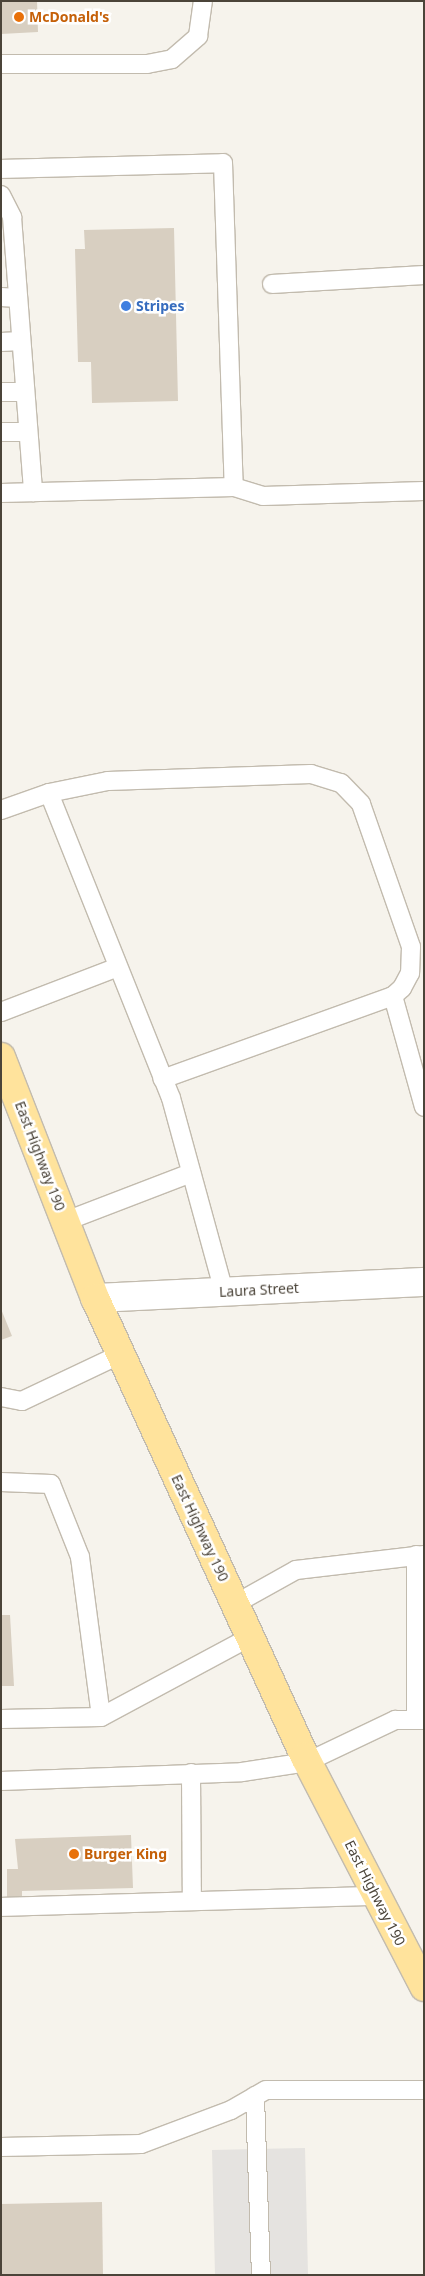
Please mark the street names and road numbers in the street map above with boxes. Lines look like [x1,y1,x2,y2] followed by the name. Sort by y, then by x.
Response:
[11,1099,69,1213] street label: East Highway 190
[219,1280,299,1300] street label: Laura Street
[168,1472,232,1584] street label: East Highway 190
[341,1838,409,1948] street label: East Highway 190

